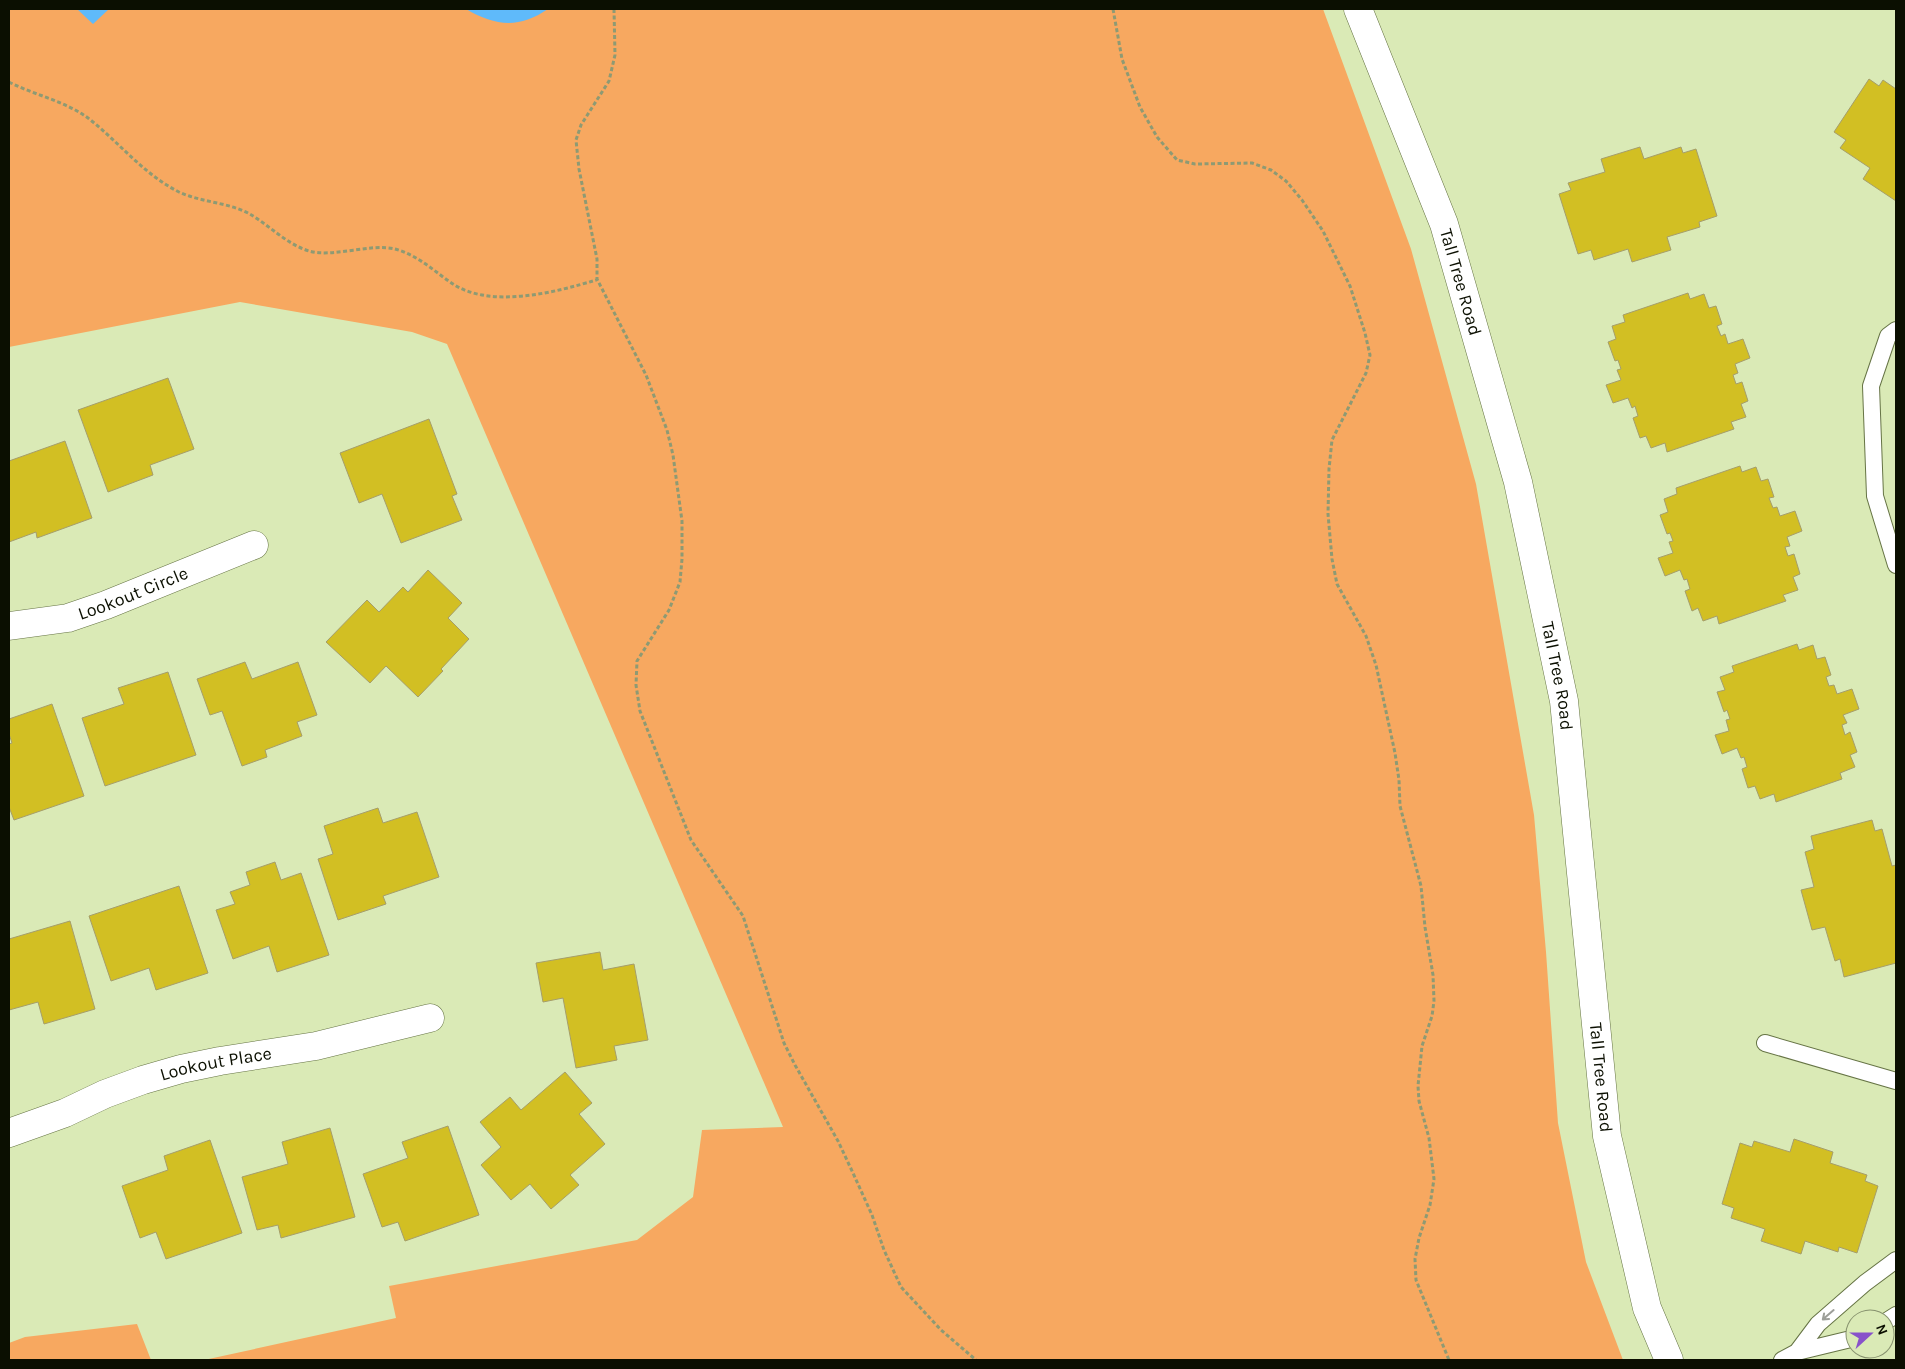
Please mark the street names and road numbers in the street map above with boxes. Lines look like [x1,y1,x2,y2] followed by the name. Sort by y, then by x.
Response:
[1435,226,1486,338] street label: Tall Tree Road
[75,562,191,625] street label: Lookout Circle
[1537,620,1578,731] street label: Tall Tree Road
[1585,1021,1618,1133] street label: Tall Tree Road
[157,1042,273,1086] street label: Lookout Place

